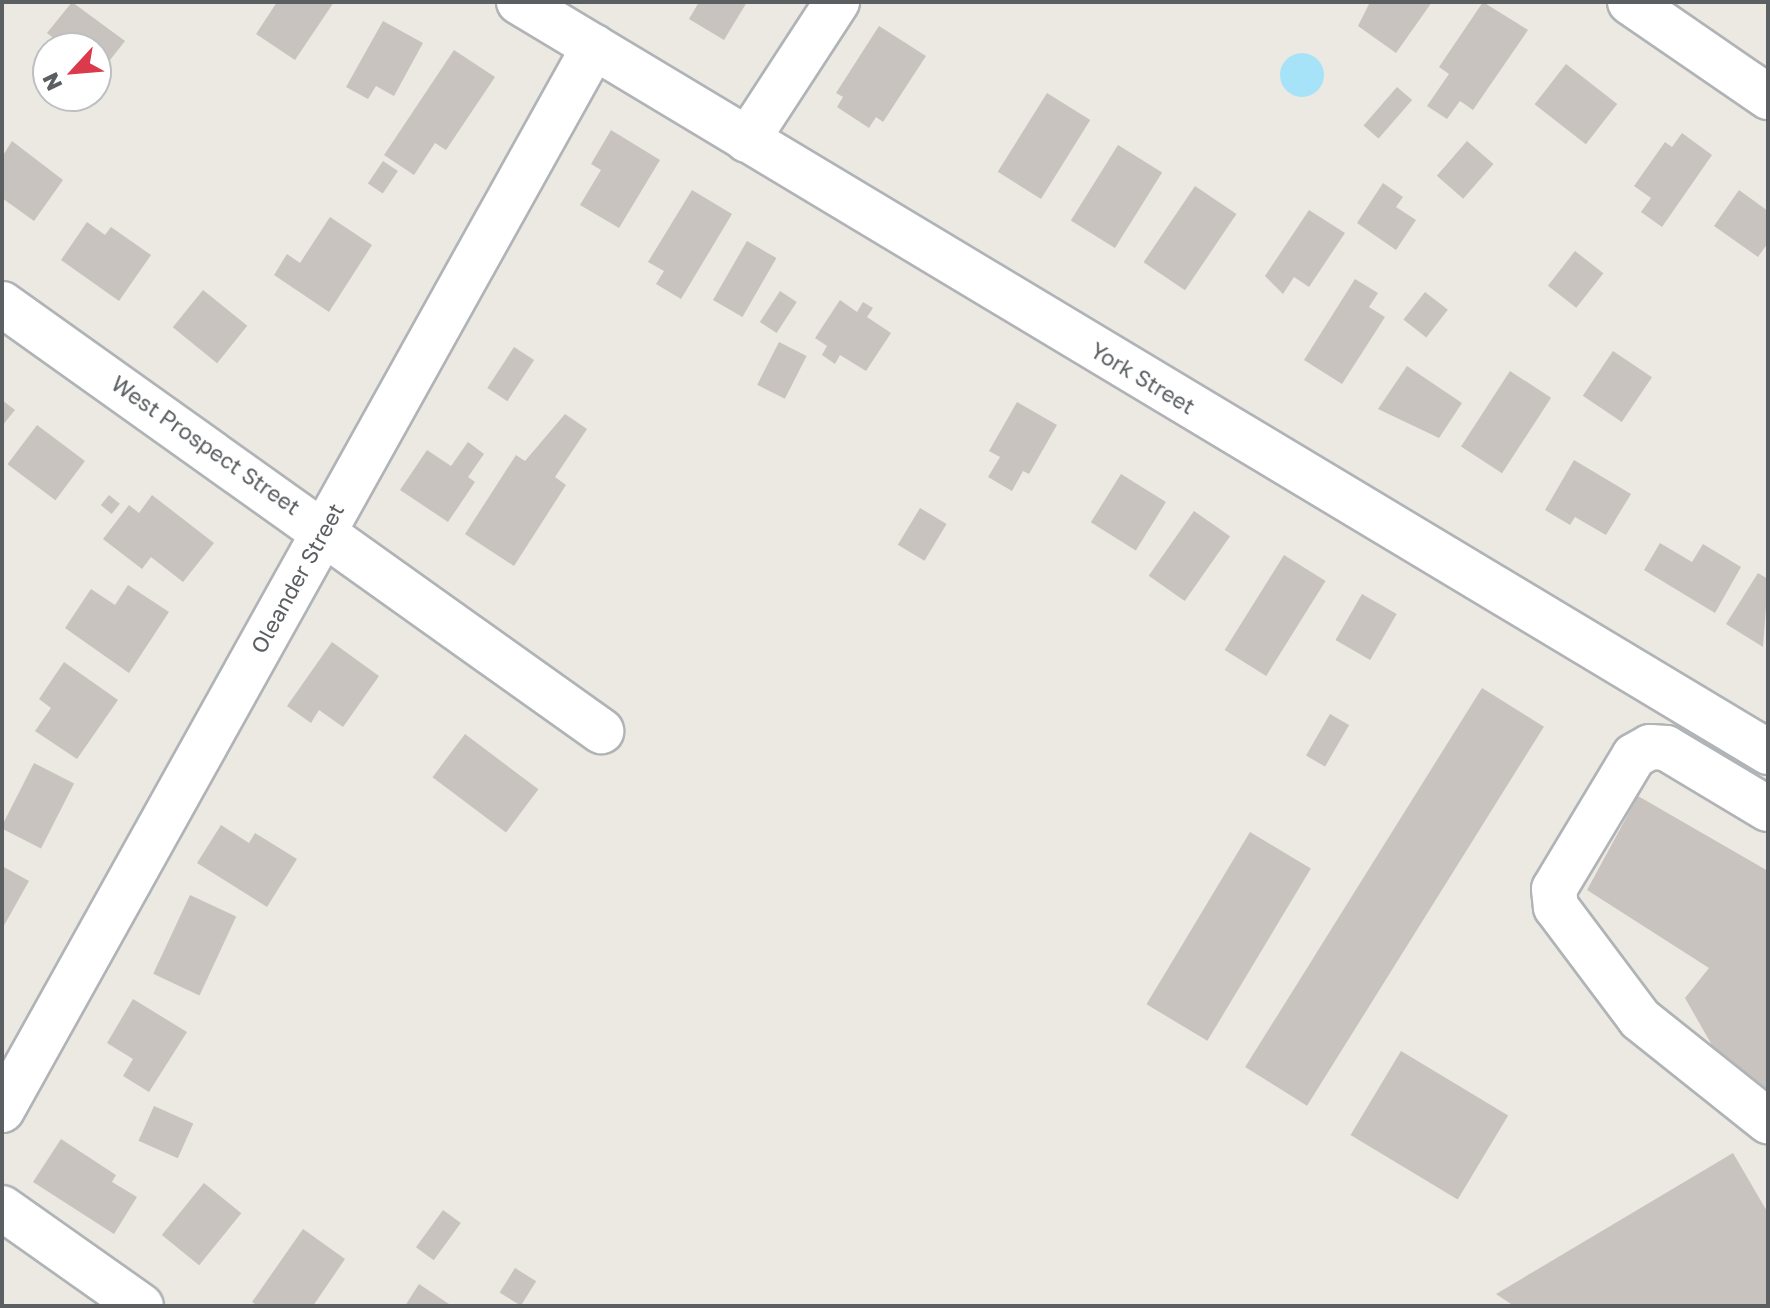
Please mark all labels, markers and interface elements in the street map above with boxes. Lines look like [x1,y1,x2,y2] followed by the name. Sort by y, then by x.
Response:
[32,32,112,112] north arrow
[36,68,68,95] text: N
[1086,337,1200,419] street label: York Street
[107,370,305,520] street label: West Prospect Street
[245,498,349,658] street label: Oleander Street

